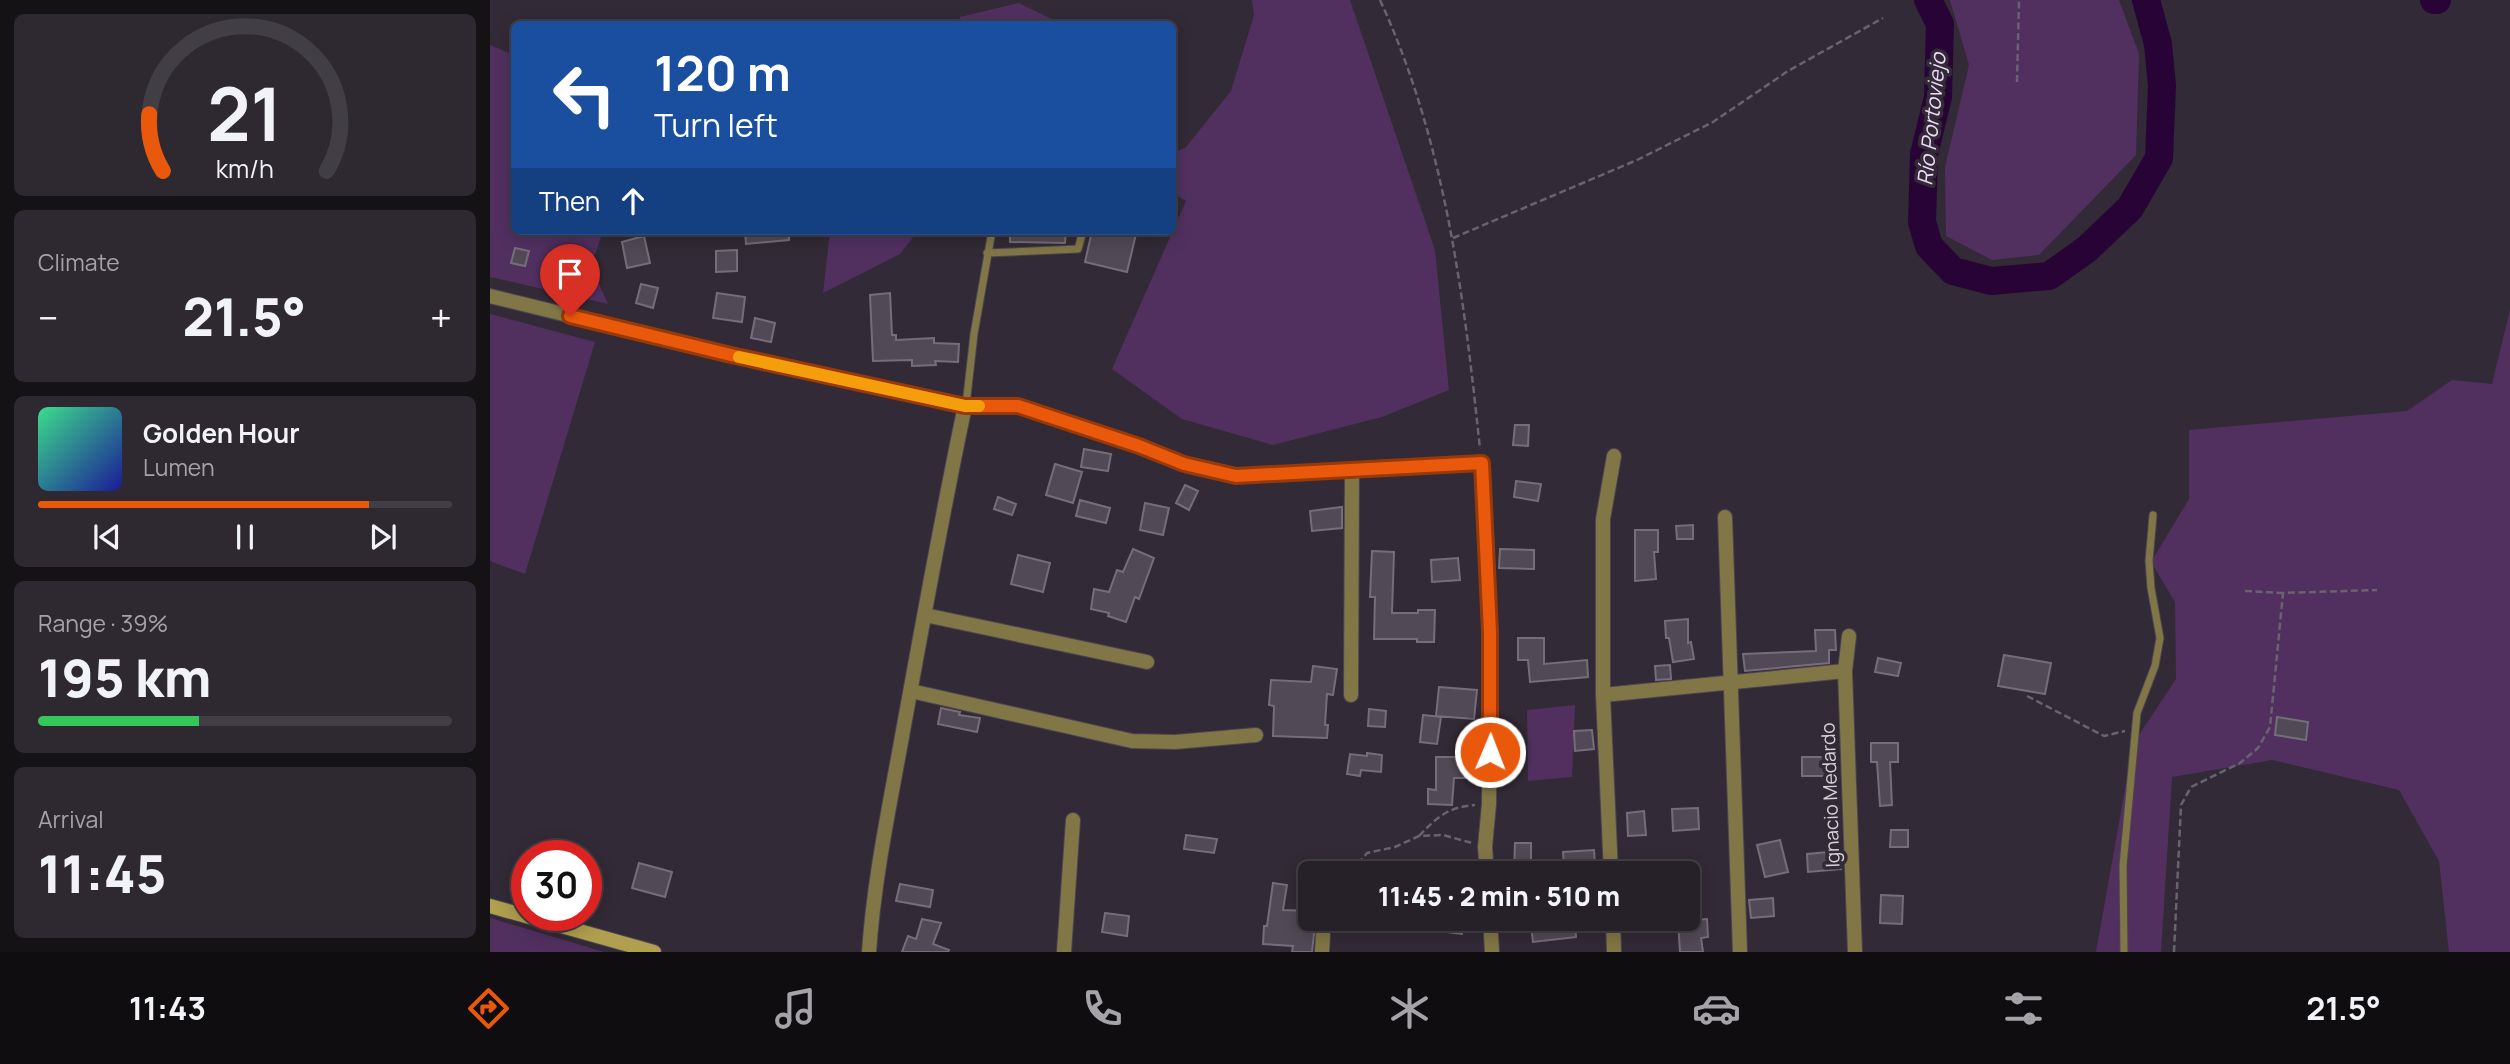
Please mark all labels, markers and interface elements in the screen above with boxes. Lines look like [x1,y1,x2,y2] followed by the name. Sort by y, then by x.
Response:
[654,39,791,106] text: 120 m
[539,49,630,140] icon: left
[1910,50,1952,187] water label: Río Portoviejo
[207,63,283,163] text: 21
[654,103,778,147] text: Turn left
[216,151,274,186] text: km/h
[614,182,652,220] icon: ahead
[539,183,600,219] text: Then
[540,244,600,316] pin
[38,246,120,278] text: Climate
[551,255,589,293] icon: arrive
[183,281,306,352] text: 21.5°
[38,291,59,343] text: −
[430,291,452,343] text: +
[143,415,300,451] text: Golden Hour
[143,451,215,483] text: Lumen
[88,518,126,556] icon: previous
[226,518,264,556] icon: pause
[364,518,402,556] icon: next
[38,607,168,639] text: Range · 39%
[38,642,211,713] text: 195 km
[1453,715,1527,789] position arrow
[1814,722,1846,868] street label: Ignacio Medardo
[38,803,104,835] text: Arrival
[38,838,166,909] text: 11:45
[511,840,602,931] speed limit sign: 30
[1378,878,1620,914] text: 11:45 · 2 min · 510 m
[464,984,513,1033] icon: directions
[771,984,820,1033] icon: music
[1078,984,1127,1033] icon: phone
[1385,984,1434,1033] icon: climate
[1692,984,1741,1033] icon: car
[1999,984,2048,1033] icon: filters
[129,986,206,1030] text: 11:43
[2306,986,2381,1030] text: 21.5°

